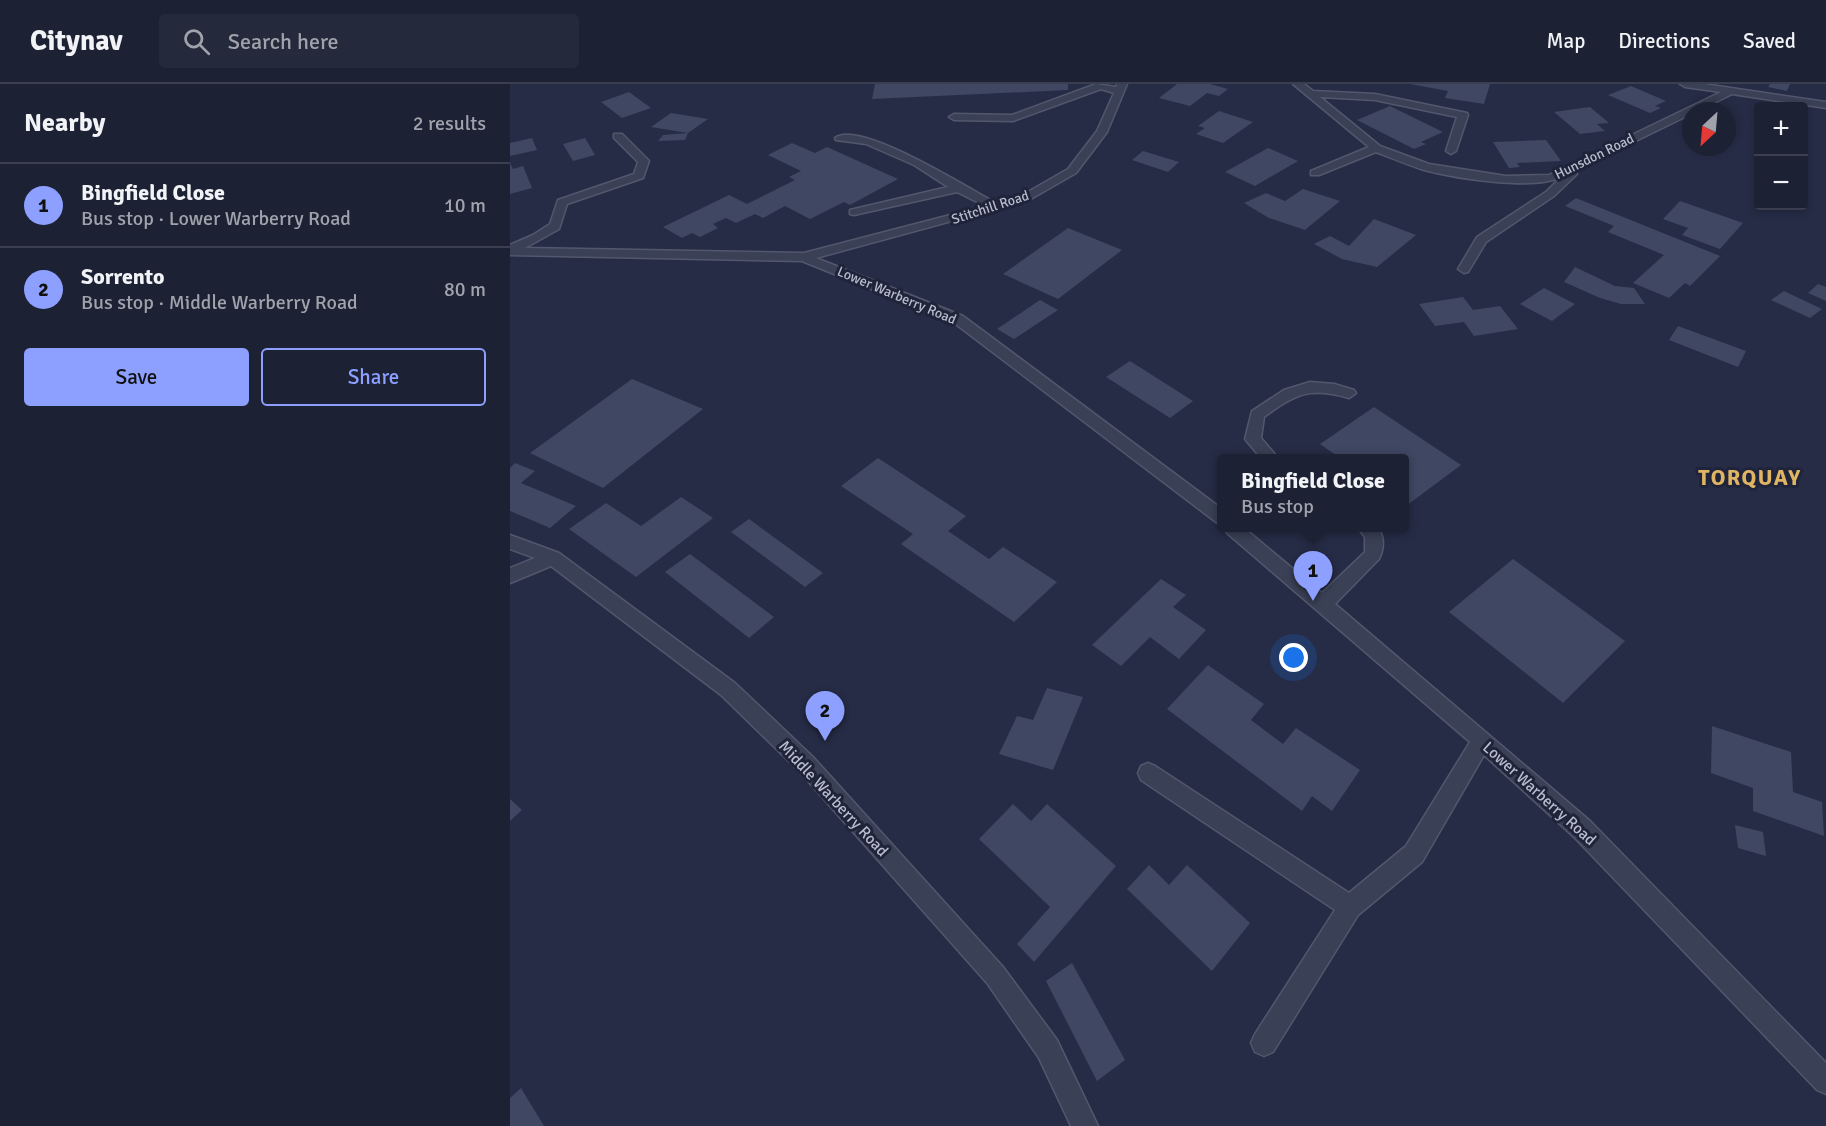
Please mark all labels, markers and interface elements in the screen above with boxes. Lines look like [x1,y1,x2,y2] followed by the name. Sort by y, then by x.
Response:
[159,14,579,68] search box
[30,24,123,58] text: Citynav
[180,25,213,58] icon: search
[228,28,339,55] text: Search here
[1547,28,1585,54] text: Map
[1618,28,1710,54] text: Directions
[1743,28,1796,54] text: Saved
[1682,102,1736,156] north arrow
[1754,102,1808,210] map controls
[1754,102,1808,156] button: +
[24,107,105,139] text: Nearby
[413,111,486,136] text: 2 results
[1552,130,1637,183] street label: Hunsdon Road
[1754,156,1808,210] button: −
[81,179,225,206] text: Bingfield Close
[949,187,1031,228] street label: Stitchill Road
[38,193,49,218] text: 1
[444,193,486,218] text: 10 m
[81,206,351,231] text: Bus stop · Lower Warberry Road
[81,263,164,290] text: Sorrento
[835,263,959,328] street label: Lower Warberry Road
[38,277,49,302] text: 2
[444,277,486,302] text: 80 m
[81,290,358,315] text: Bus stop · Middle Warberry Road
[24,348,249,406] button: Save
[261,348,486,406] button: Share
[1217,454,1409,532] popup
[1698,464,1802,491] district label: TORQUAY
[1241,467,1385,494] text: Bingfield Close
[1241,494,1314,519] text: Bus stop
[1294,552,1332,601] pin: 1
[1279,643,1308,672] your location
[806,692,844,741] pin: 2
[774,737,892,861] street label: Middle Warberry Road
[1478,738,1600,850] street label: Lower Warberry Road

